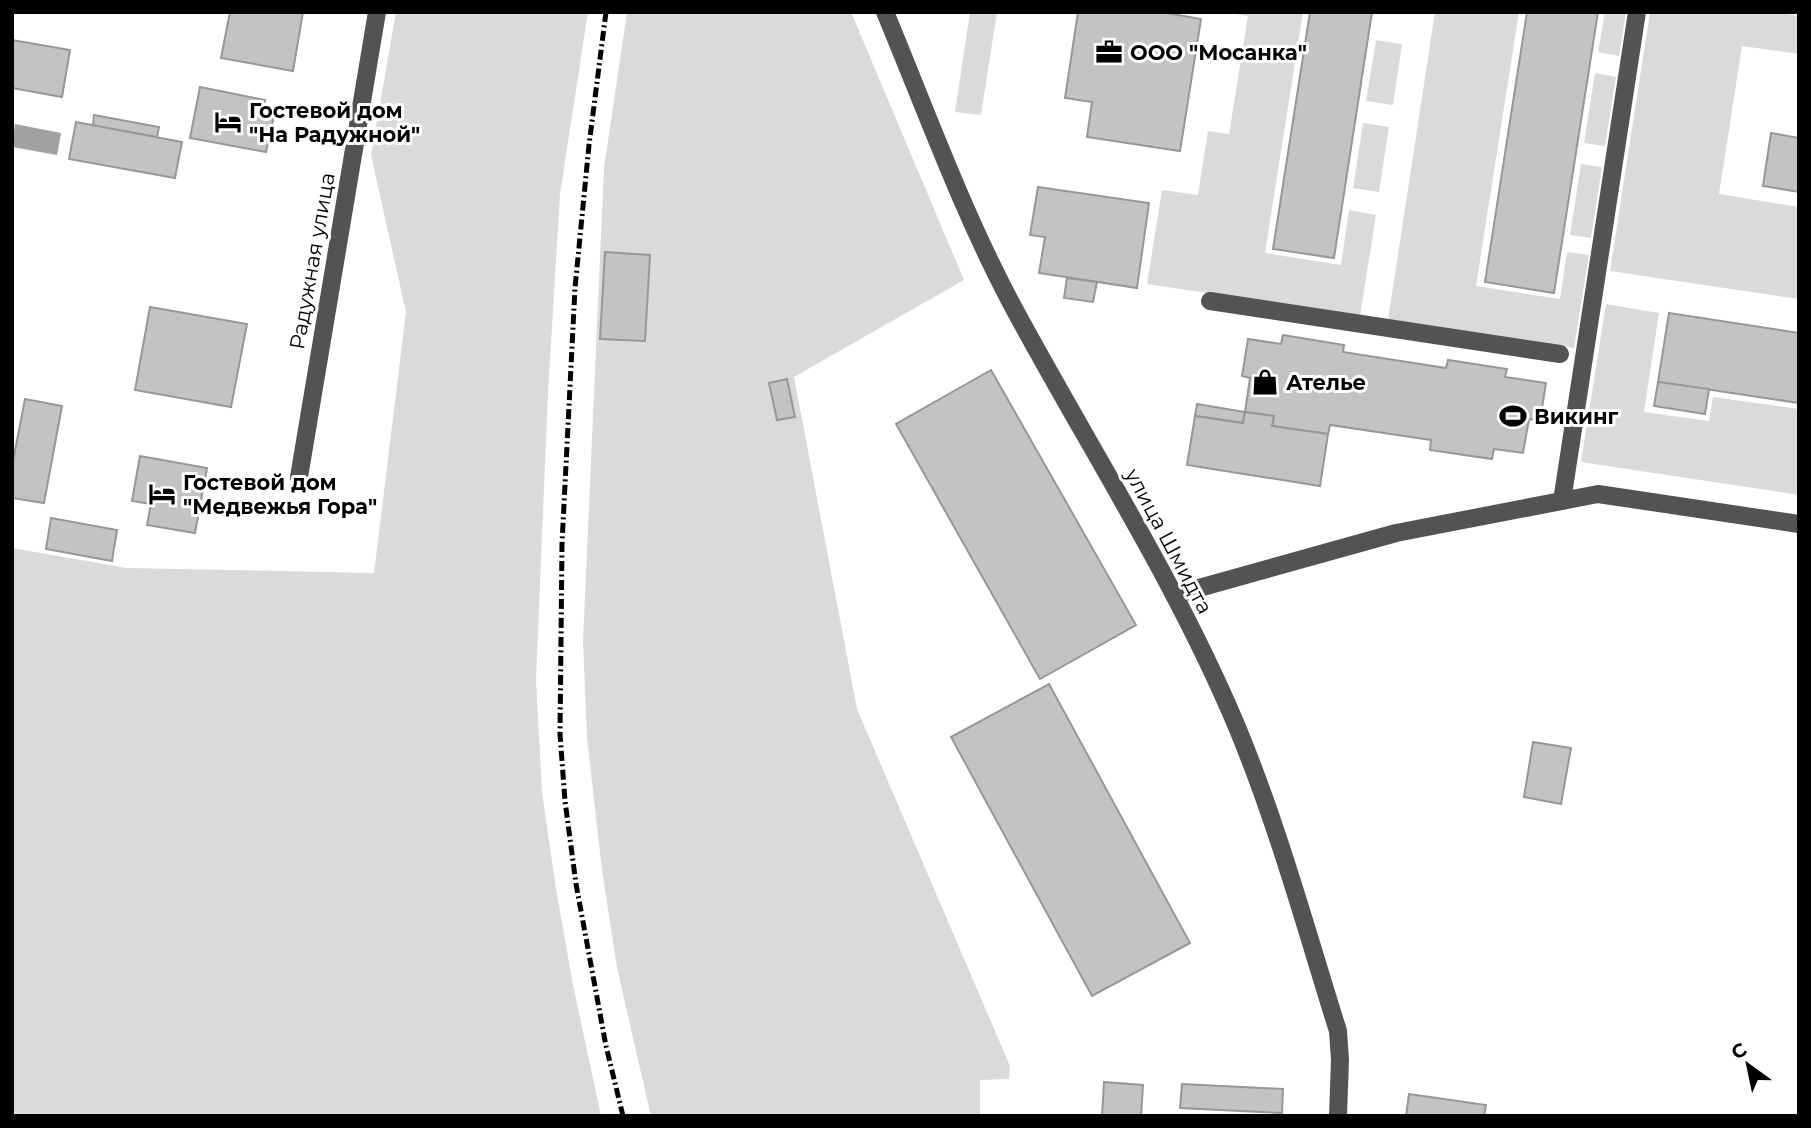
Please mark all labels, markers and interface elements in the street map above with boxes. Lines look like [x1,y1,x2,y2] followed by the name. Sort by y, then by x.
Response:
[1094,37,1124,67] office icon: ООО "Мосанка"
[1130,40,1307,65] place label: ООО "Мосанка"
[249,98,420,147] place label: Гостевой дом "На Радужной"
[213,107,243,137] hotel icon: Гостевой дом "На Радужной"
[284,171,340,351] street label: Радужная улица
[1250,367,1280,397] shop icon: Ателье
[1286,370,1366,395] place label: Ателье
[1498,401,1528,431] sports icon: Викинг
[1534,404,1619,429] place label: Викинг
[1120,463,1218,618] street label: улица Шмидта
[183,470,377,519] place label: Гостевой дом "Медвежья Гора"
[147,479,177,509] hotel icon: Гостевой дом "Медвежья Гора"
[1713,1030,1783,1100] north arrow
[1727,1038,1751,1065] text: С

